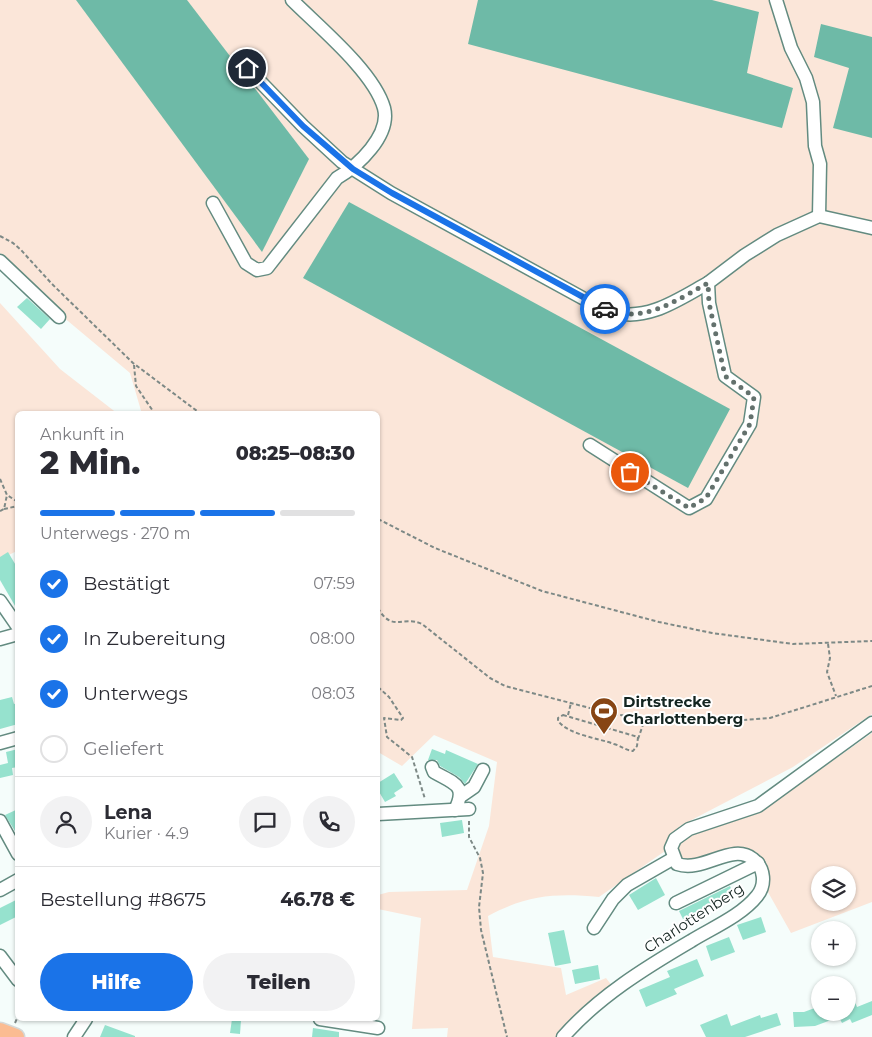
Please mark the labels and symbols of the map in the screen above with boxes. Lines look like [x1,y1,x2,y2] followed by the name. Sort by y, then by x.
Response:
[226,47,268,89] pin
[580,284,630,334] courier
[609,451,651,493] pin
[623,692,743,728] place label: Dirtstrecke Charlottenberg
[589,696,619,735] sports icon: Dirtstrecke Charlottenberg
[640,878,747,957] street label: Charlottenberg

